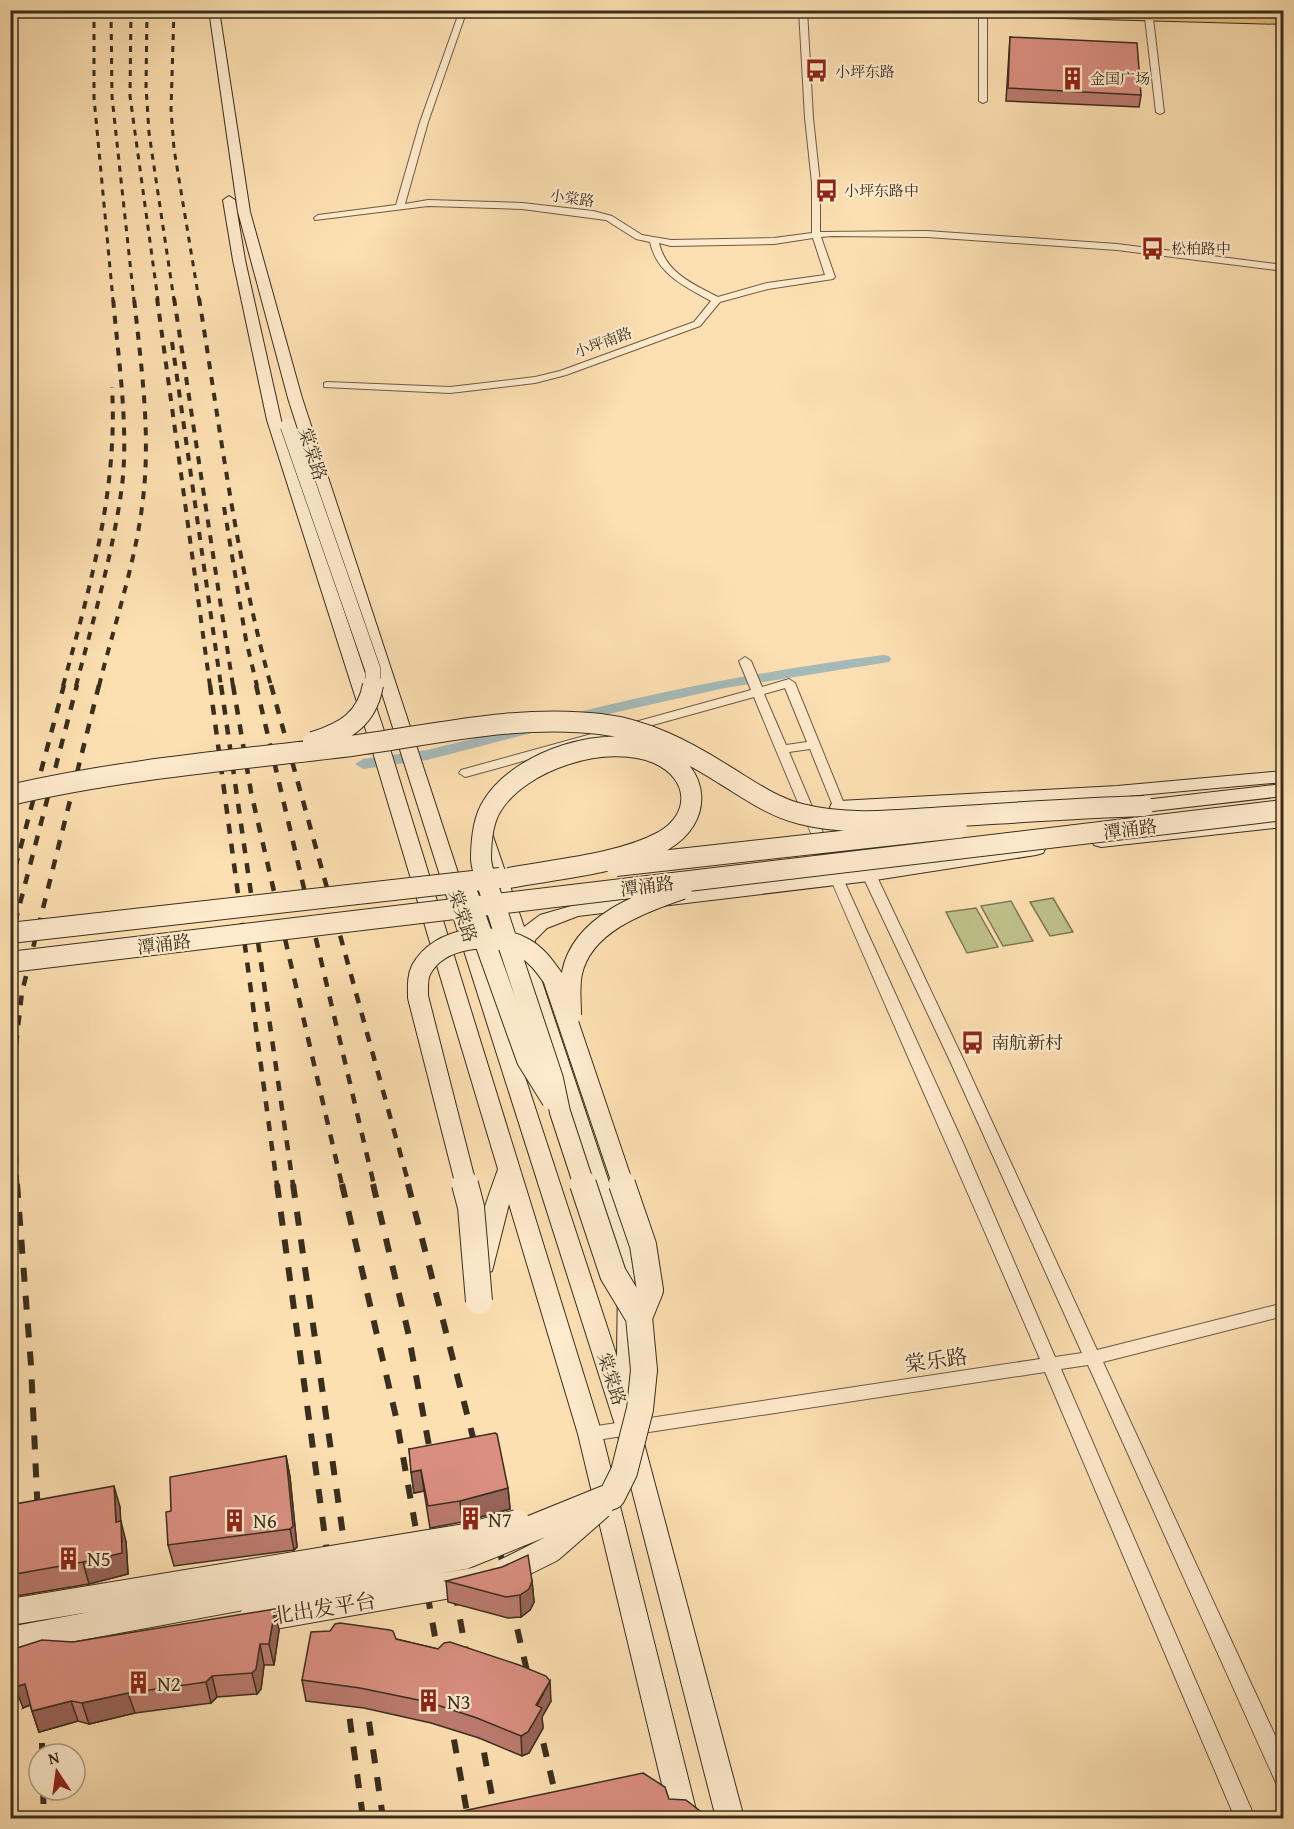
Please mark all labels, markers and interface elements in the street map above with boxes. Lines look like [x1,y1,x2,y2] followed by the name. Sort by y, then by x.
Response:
[804,58,830,84] bus stop icon: 小坪东路
[835,61,895,82] place label: 小坪东路
[1059,65,1085,91] building icon: 金国广场
[1090,68,1150,89] place label: 金国广场
[813,177,839,203] bus stop icon: 小坪东路中
[844,180,919,201] place label: 小坪东路中
[548,184,596,212] street label: 小棠路
[1140,235,1166,261] bus stop icon: 松柏路中
[1171,238,1231,259] place label: 松柏路中
[571,322,635,362] street label: 小坪南路
[292,424,334,484] street label: 棠棠路
[1102,812,1158,846] street label: 潭涌路
[619,869,675,903] street label: 潭涌路
[442,886,484,946] street label: 棠棠路
[136,927,192,961] street label: 潭涌路
[960,1029,986,1055] bus stop icon: 南航新村
[991,1029,1063,1056] place label: 南航新村
[903,1340,969,1380] street label: 棠乐路
[591,1349,633,1409] street label: 棠棠路
[488,1504,512,1535] place label: N7
[253,1505,277,1536] place label: N6
[457,1506,483,1532] building icon: N7
[222,1507,248,1533] building icon: N6
[87,1543,111,1574] place label: N5
[56,1545,82,1571] building icon: N5
[270,1584,378,1632] street label: 北出发平台
[157,1668,181,1699] place label: N2
[126,1670,152,1696] building icon: N2
[447,1686,471,1717] place label: N3
[416,1688,442,1714] building icon: N3
[27,1742,87,1802] north arrow
[46,1744,62,1770] text: N

